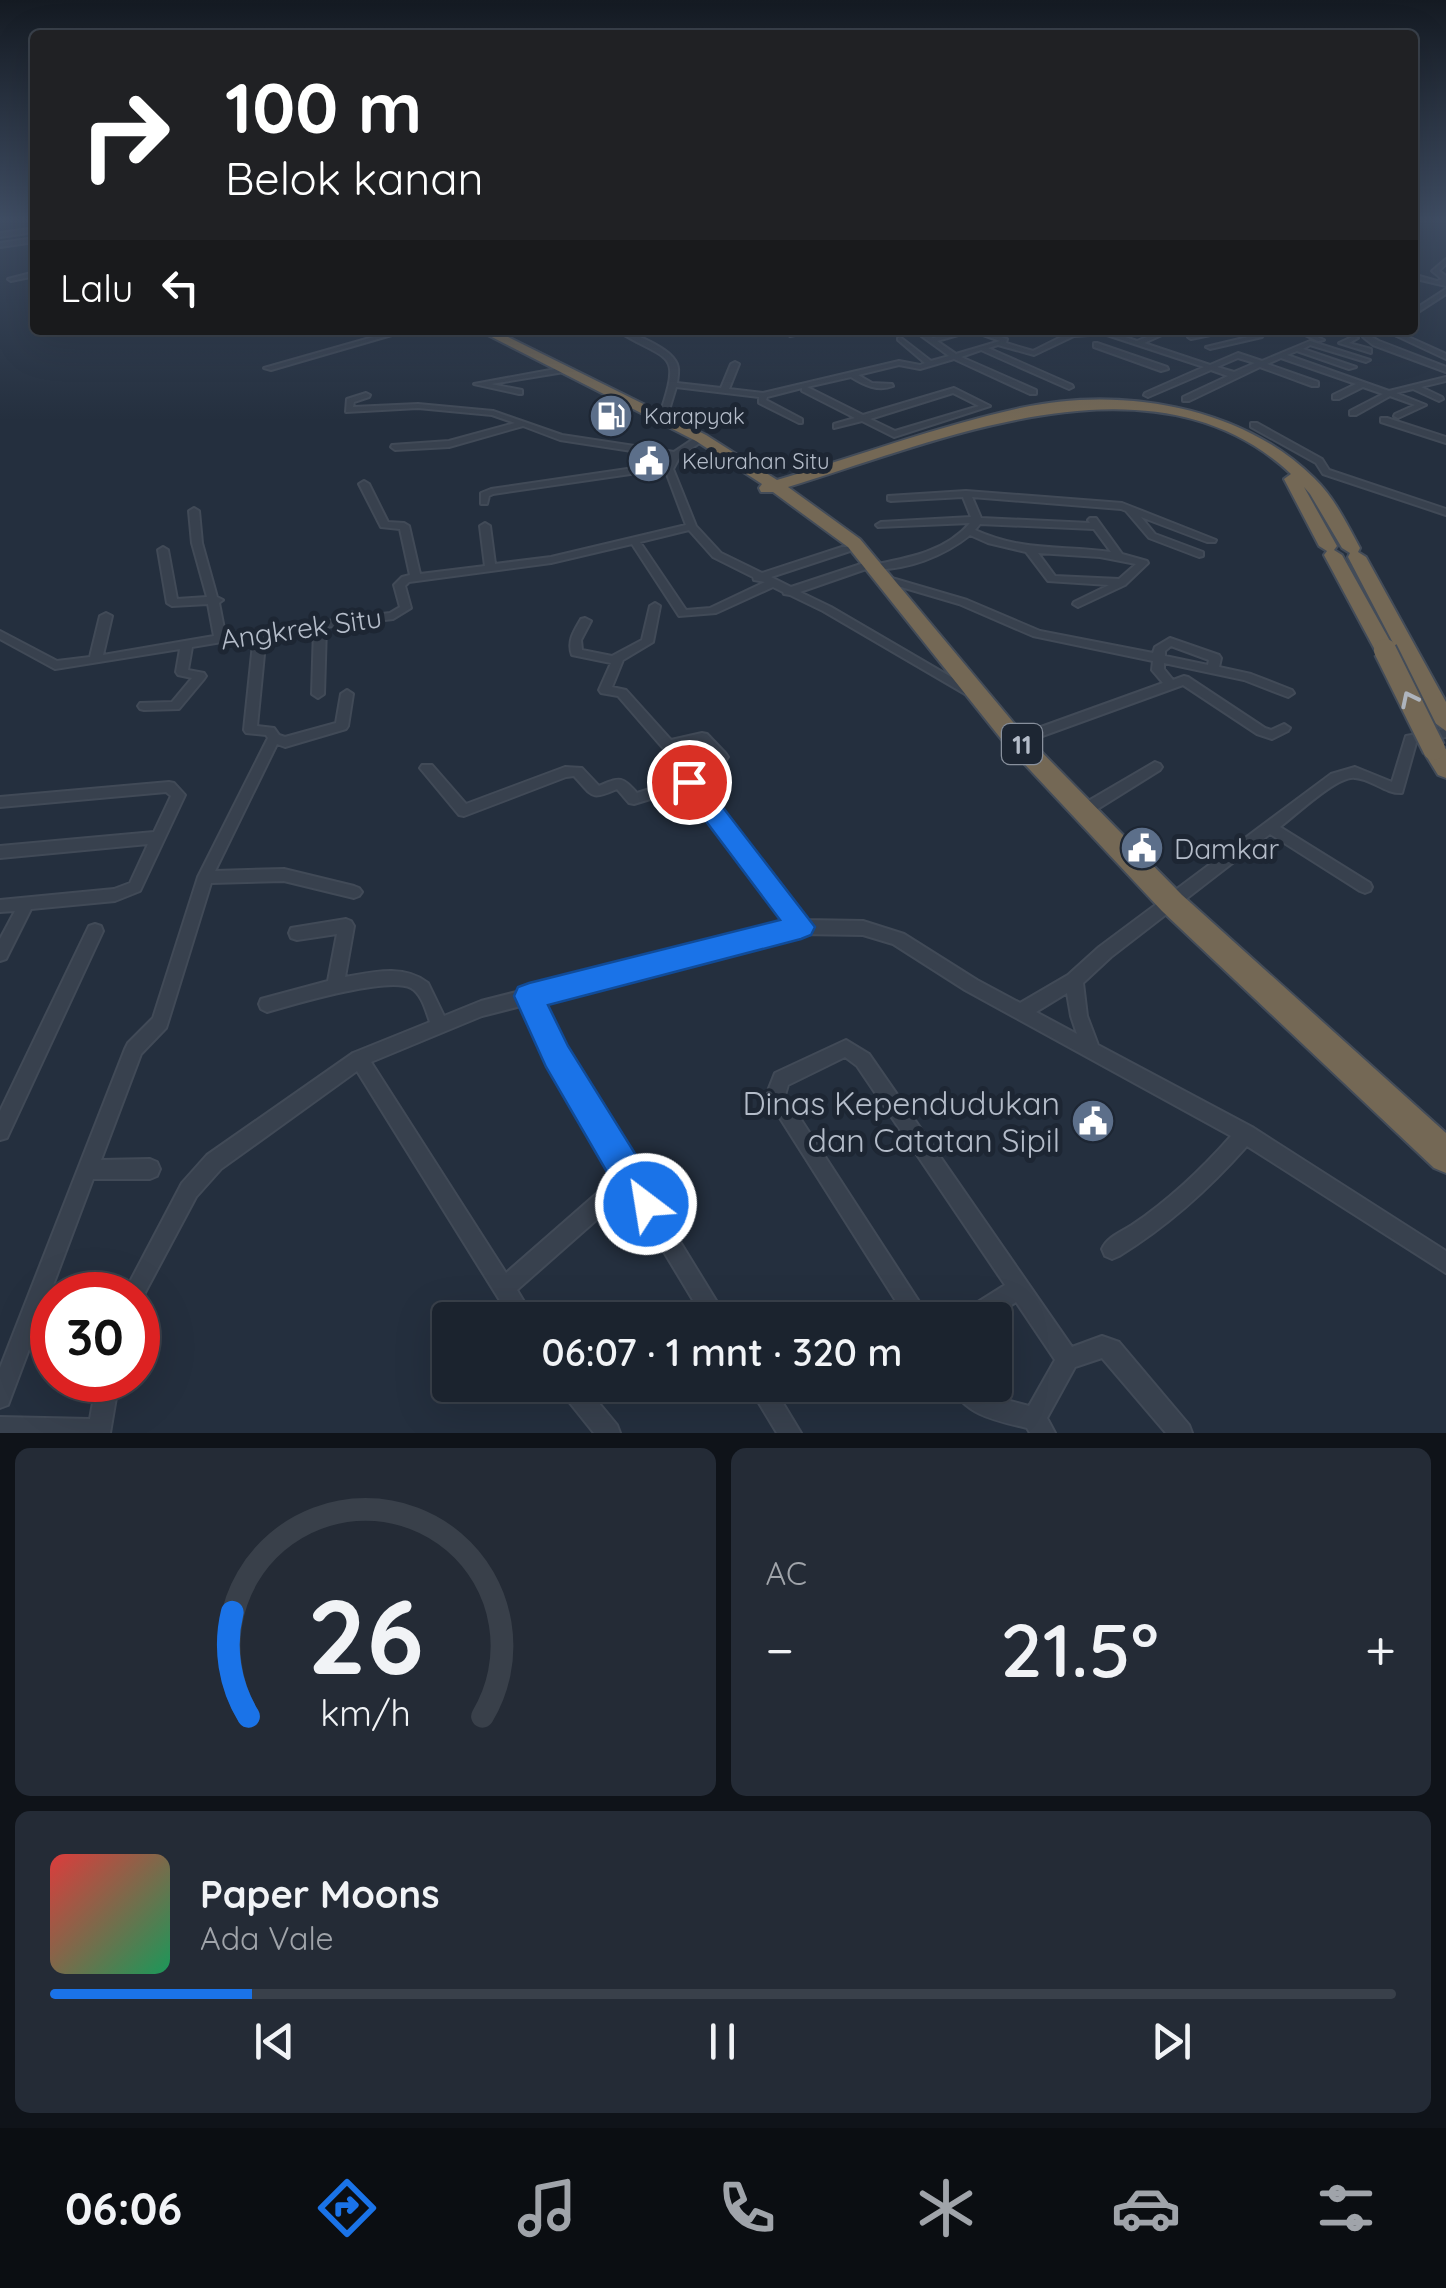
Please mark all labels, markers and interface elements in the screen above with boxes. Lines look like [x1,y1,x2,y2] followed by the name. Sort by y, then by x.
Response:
[225,63,422,151] text: 100 m
[60,70,190,200] icon: right
[225,150,484,206] text: Belok kanan
[153,260,208,315] icon: left
[60,264,133,312] text: Lalu
[588,393,634,439] fuel station icon: Karapyak
[644,402,745,430] place label: Karapyak
[626,438,672,484] public building icon: Kelurahan Situ
[682,447,829,475] place label: Kelurahan Situ
[218,599,384,657] street label: Angkrek Situ
[1402,692,1422,710] one-way arrow
[1002,724,1042,764] road number: 11
[647,740,732,825] pin
[662,755,717,810] icon: arrive
[1119,825,1165,871] public building icon: Damkar
[1174,831,1279,866] place label: Damkar
[742,1083,1060,1160] place label: Dinas Kependudukan dan Catatan Sipil
[1070,1098,1116,1144] public building icon: Dinas Kependudukan dan Catatan Sipil
[594,1152,698,1256] position arrow
[30,1272,160,1402] speed limit sign: 30
[542,1328,902,1376] text: 06:07 · 1 mnt · 320 m
[766,1553,807,1593] text: AC
[307,1570,424,1700] text: 26
[1000,1602,1159,1696] text: 21.5°
[766,1615,794,1684] text: −
[1365,1615,1396,1684] text: +
[320,1690,411,1735] text: km/h
[200,1870,440,1918] text: Paper Moons
[200,1918,334,1958] text: Ada Vale
[247,2014,302,2069] icon: previous
[695,2014,750,2069] icon: pause
[1144,2014,1199,2069] icon: next
[312,2173,382,2243] icon: directions
[512,2173,582,2243] icon: music
[712,2173,782,2243] icon: phone
[911,2173,981,2243] icon: climate
[1111,2173,1181,2243] icon: car
[1311,2173,1381,2243] icon: filters
[65,2180,182,2236] text: 06:06

